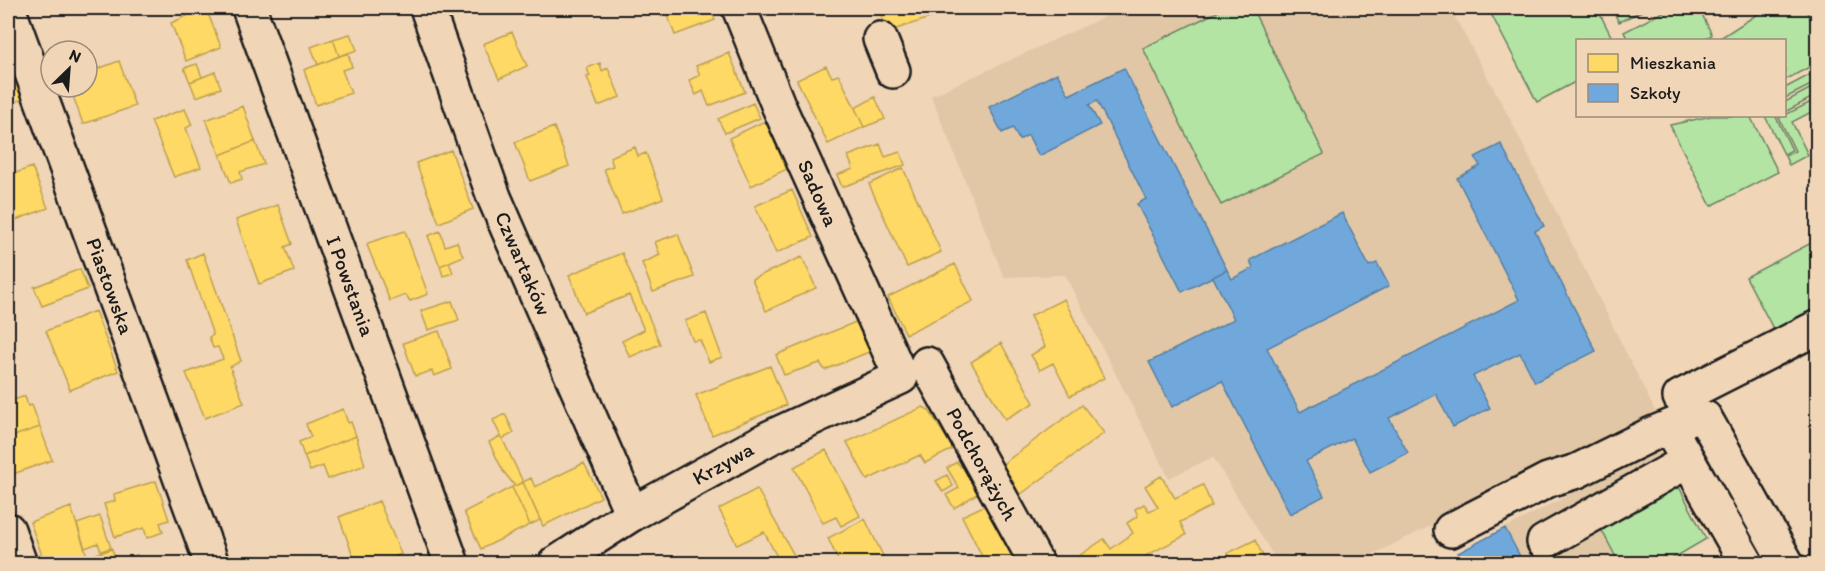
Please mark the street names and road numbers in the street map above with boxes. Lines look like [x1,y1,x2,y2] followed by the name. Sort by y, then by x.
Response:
[793,156,844,230] street label: Sadowa
[490,207,557,319] street label: Czwartaków
[321,232,381,339] street label: I Powstania
[81,234,140,337] street label: Piastowska
[941,403,1024,525] street label: Podchorążych
[688,436,758,490] street label: Krzywa

